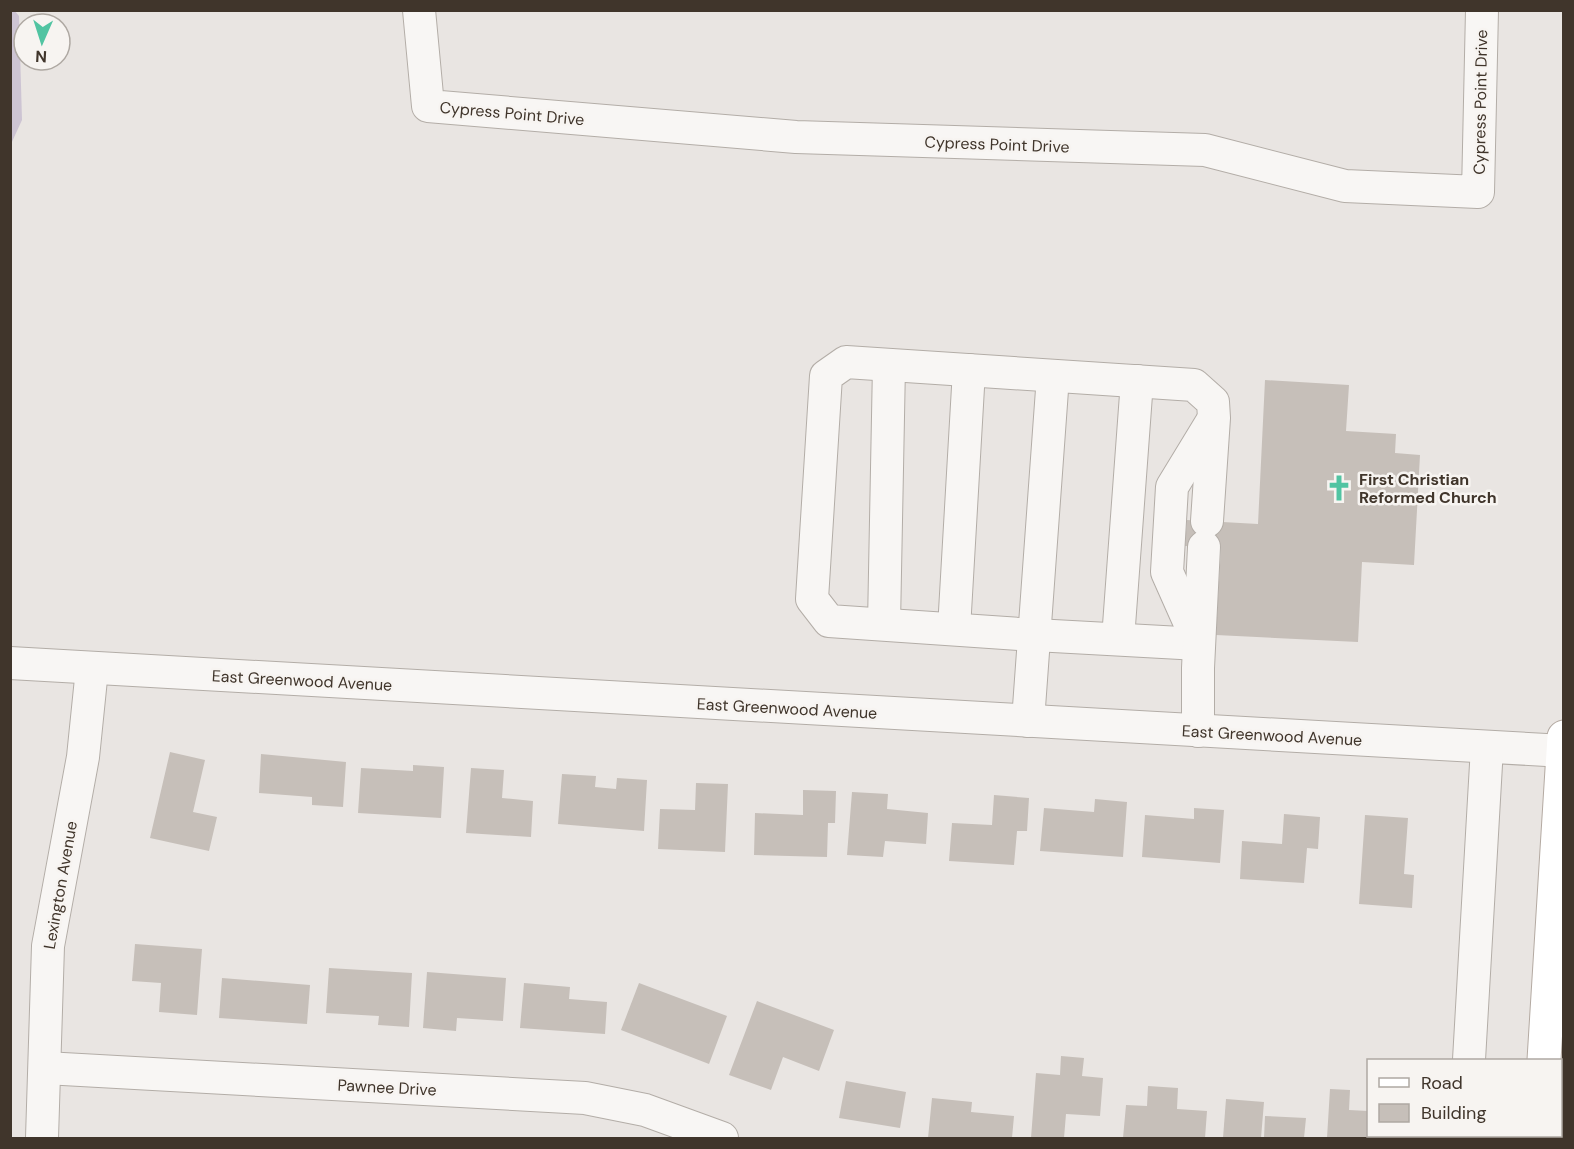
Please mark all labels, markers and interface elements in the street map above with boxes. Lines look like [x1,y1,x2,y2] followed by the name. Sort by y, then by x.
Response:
[12,12,72,72] north arrow
[1469,29,1492,175] street label: Cypress Point Drive
[35,46,48,67] text: N
[439,97,585,130] street label: Cypress Point Drive
[924,131,1070,158] street label: Cypress Point Drive
[1359,469,1497,508] place label: First Christian Reformed Church
[1324,473,1354,503] church icon: First Christian Reformed Church
[211,665,393,696] street label: East Greenwood Avenue
[696,693,878,724] street label: East Greenwood Avenue
[1181,720,1363,751] street label: East Greenwood Avenue
[39,819,82,951] street label: Lexington Avenue
[1367,1059,1562,1137] legend
[1421,1071,1463,1095] text: Road
[337,1074,437,1101] street label: Pawnee Drive
[1421,1101,1486,1125] text: Building

